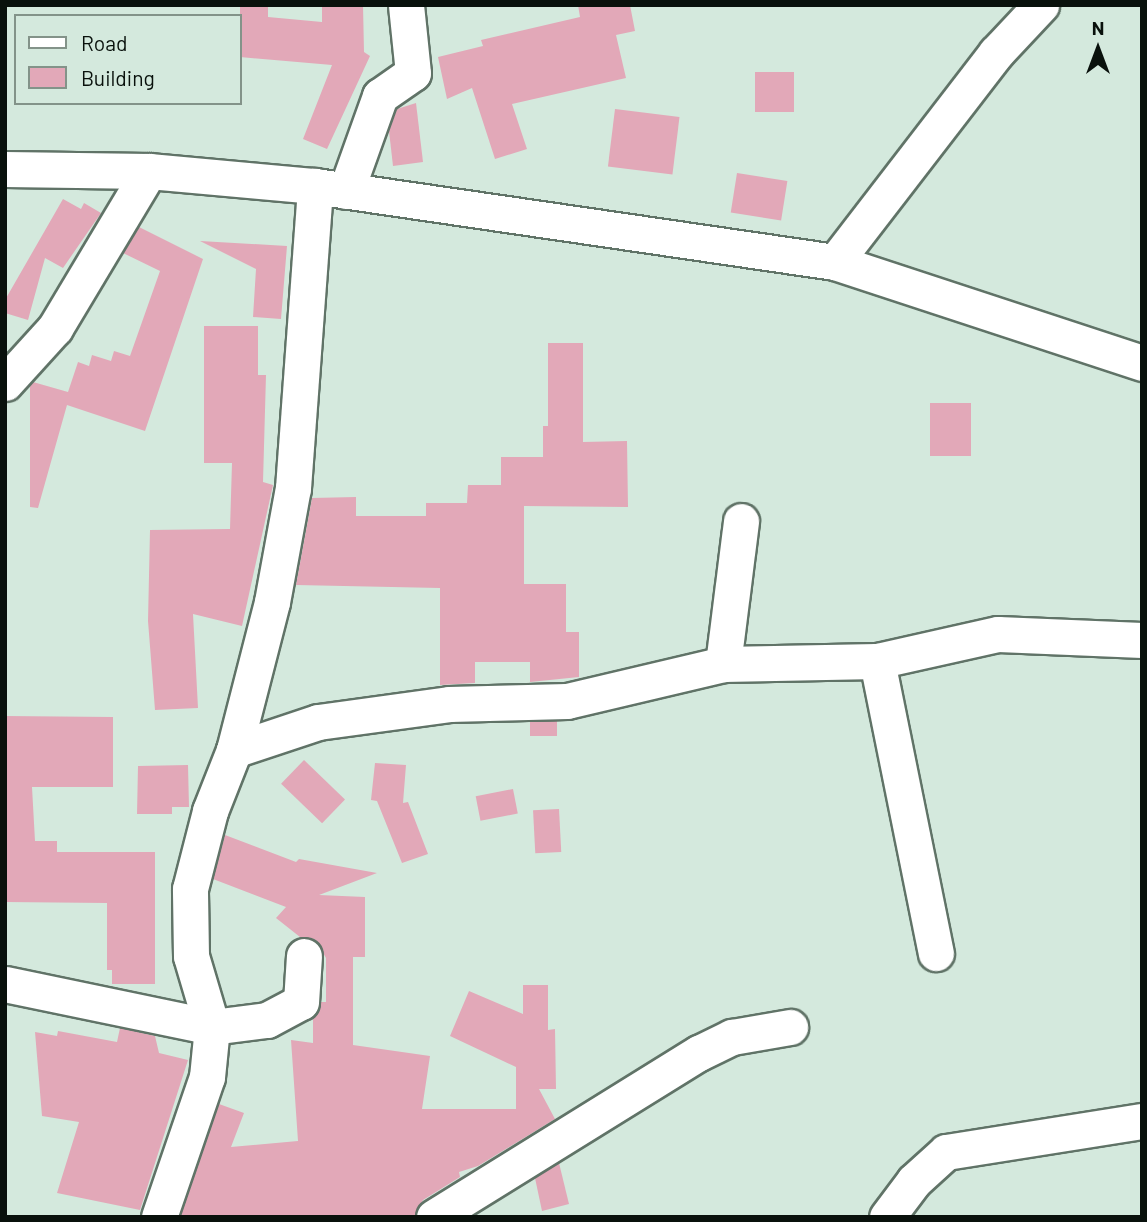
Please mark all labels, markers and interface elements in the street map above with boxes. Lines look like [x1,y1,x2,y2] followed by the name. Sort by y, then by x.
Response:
[14,14,242,105] legend
[1063,14,1133,84] north arrow
[1092,16,1104,39] text: N
[81,30,127,55] text: Road
[81,65,155,90] text: Building

